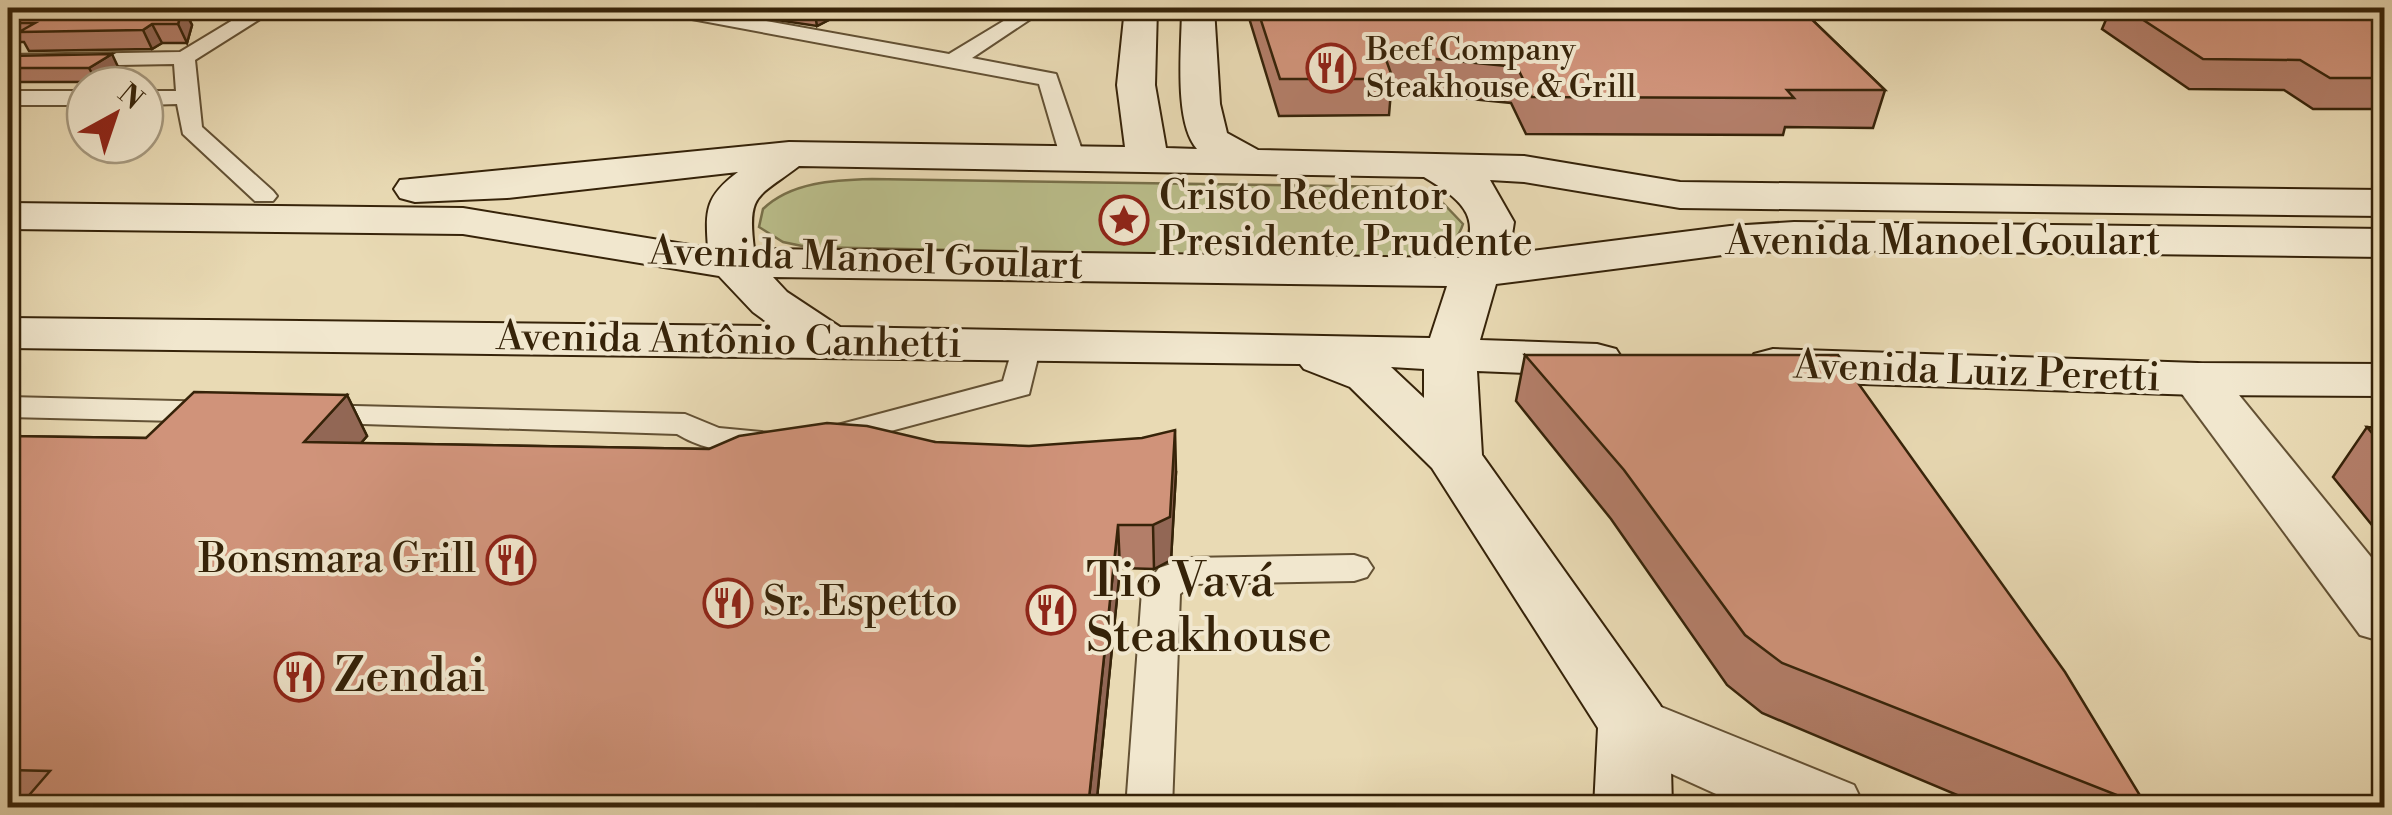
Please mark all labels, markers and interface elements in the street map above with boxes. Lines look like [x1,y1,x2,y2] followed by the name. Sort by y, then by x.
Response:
[1365,30,1637,107] place label: Beef Company Steakhouse & Grill
[1305,42,1357,94] restaurant icon: Beef Company Steakhouse & Grill
[65,65,165,165] north arrow
[110,76,150,118] text: N
[1159,172,1533,268] place label: Cristo Redentor Presidente Prudente
[1098,194,1150,246] place icon: Cristo Redentor Presidente Prudente
[1725,217,2160,267] street label: Avenida Manoel Goulart
[647,226,1084,292] street label: Avenida Manoel Goulart
[495,312,962,370] street label: Avenida Antônio Canhetti
[1792,341,2161,403] street label: Avenida Luiz Peretti
[485,534,537,586] restaurant icon: Bonsmara Grill
[198,535,476,585] place label: Bonsmara Grill
[1086,552,1332,667] place label: Tio Vavá Steakhouse
[702,577,754,629] restaurant icon: Sr. Espetto
[763,578,958,628] place label: Sr. Espetto
[1025,584,1077,636] restaurant icon: Tio Vavá Steakhouse
[334,647,486,707] place label: Zendai
[273,651,325,703] restaurant icon: Zendai

